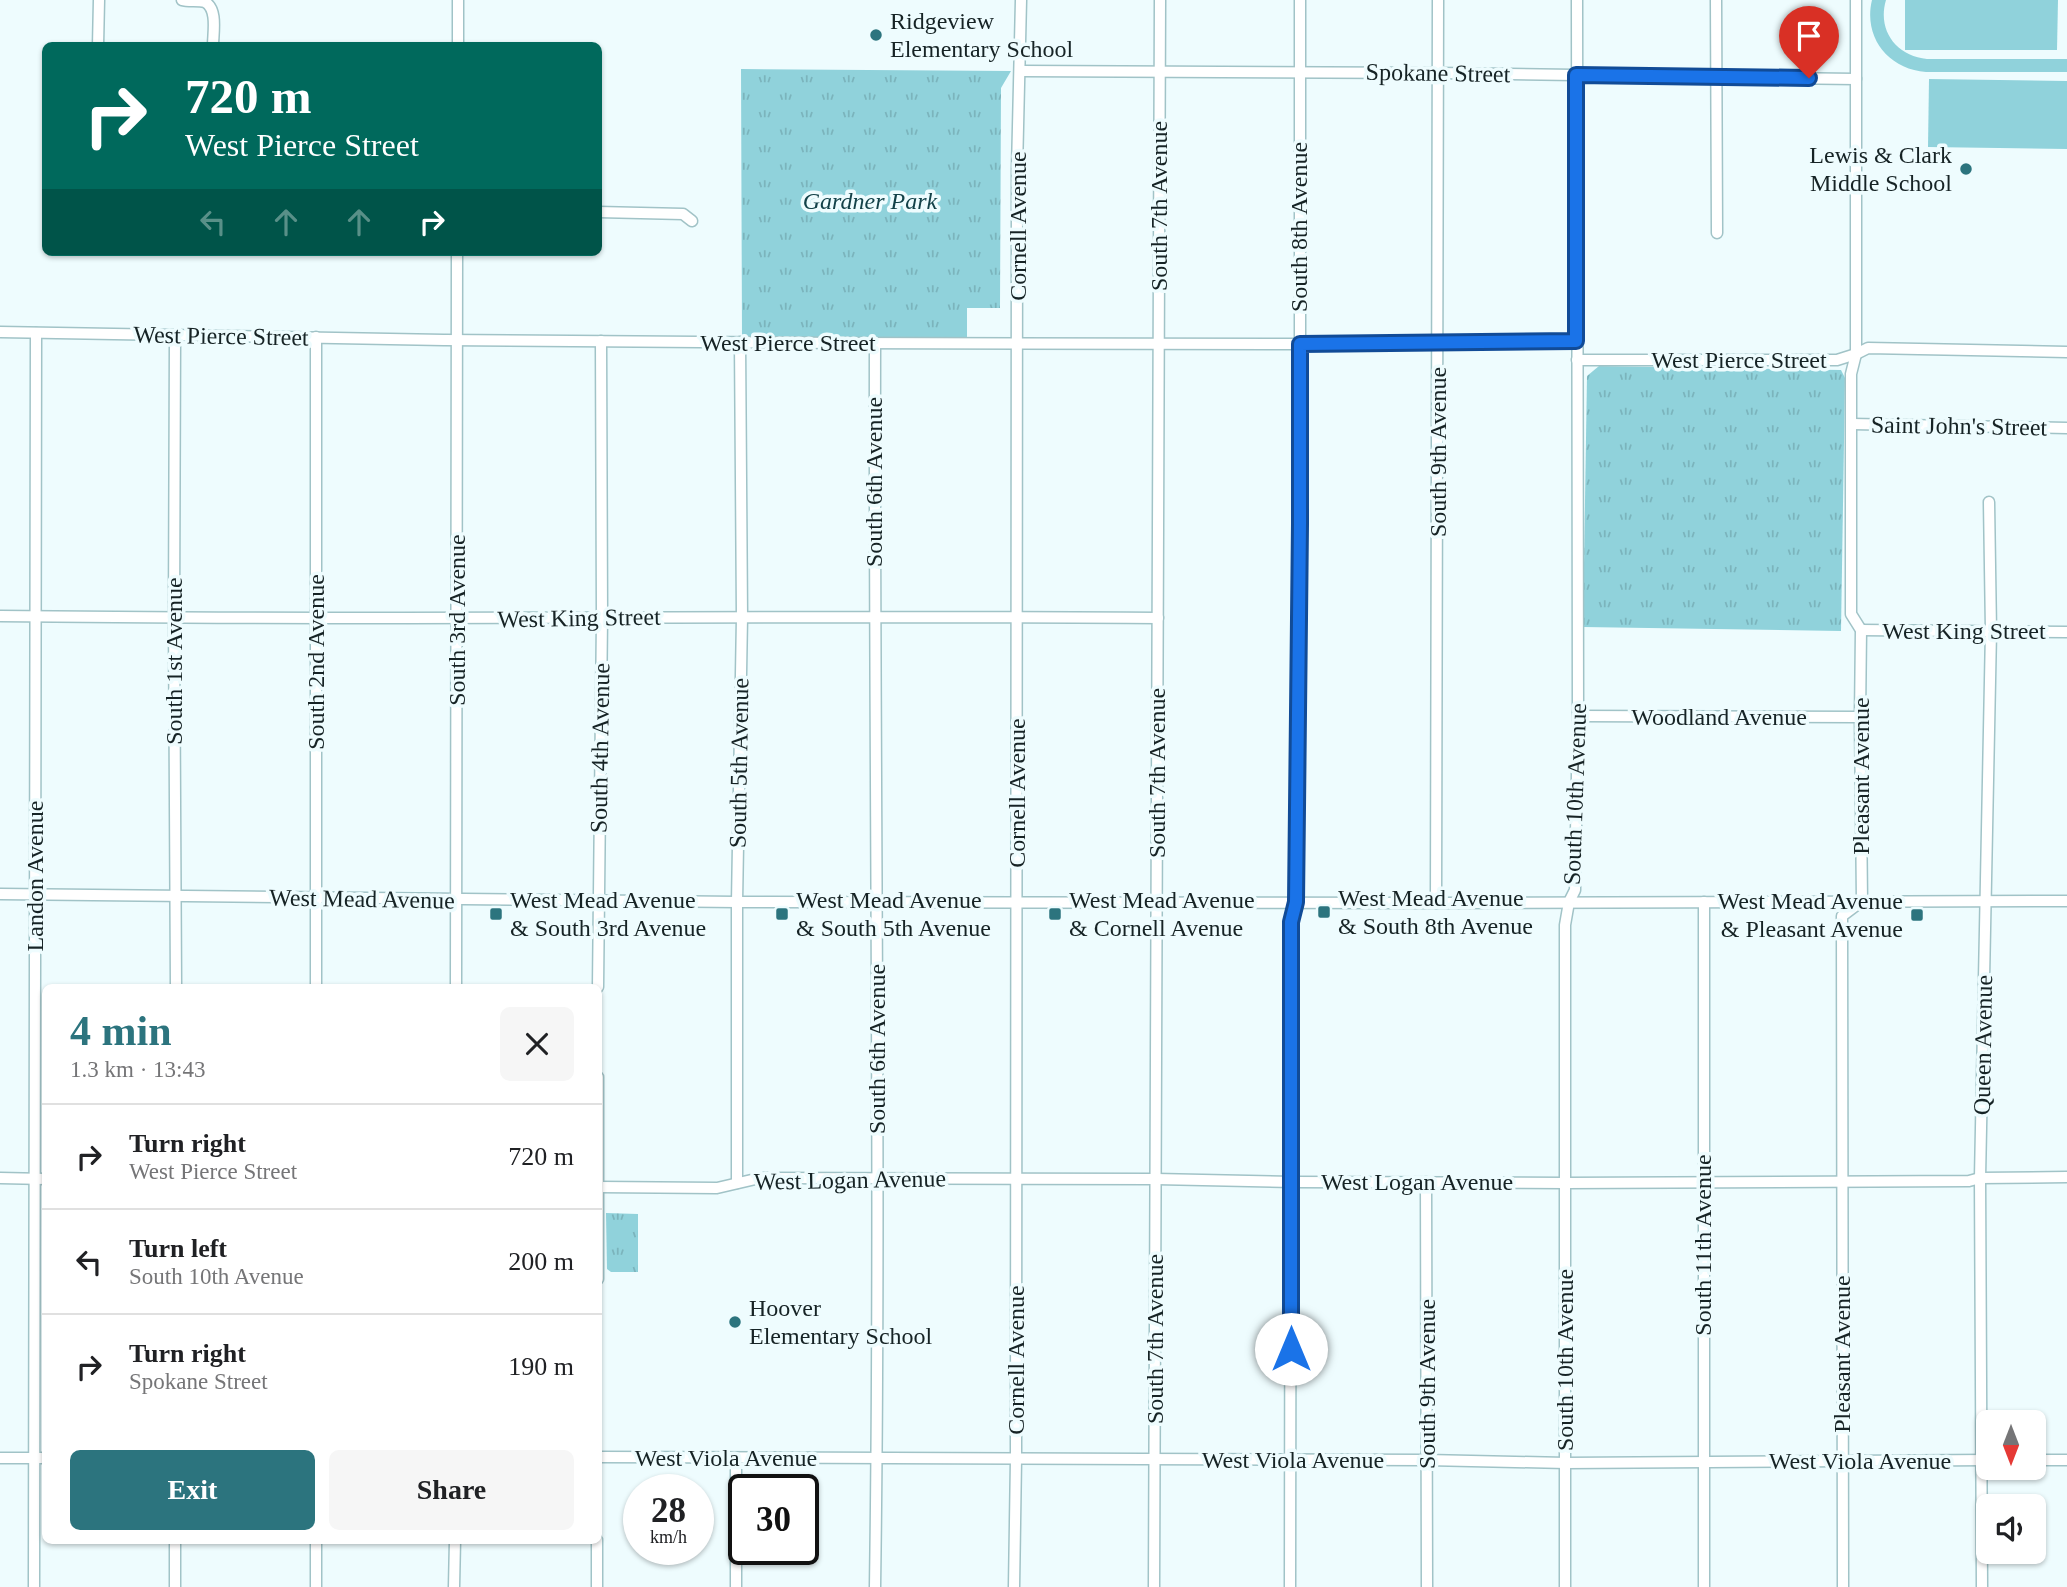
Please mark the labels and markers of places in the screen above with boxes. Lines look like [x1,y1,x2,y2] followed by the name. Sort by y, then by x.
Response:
[1779,6,1839,78] pin
[890,8,1074,62] place label: Ridgeview Elementary School
[868,27,884,43] marker: Ridgeview Elementary School
[1809,142,1952,196] place label: Lewis & Clark Middle School
[1958,161,1974,177] marker: Lewis & Clark Middle School
[1338,885,1533,939] place label: West Mead Avenue & South 8th Avenue
[510,887,706,941] place label: West Mead Avenue & South 3rd Avenue
[796,887,991,941] place label: West Mead Avenue & South 5th Avenue
[1069,887,1255,941] place label: West Mead Avenue & Cornell Avenue
[1717,888,1903,942] place label: West Mead Avenue & Pleasant Avenue
[1316,904,1332,920] marker: West Mead Avenue & South 8th Avenue
[488,906,504,922] marker: West Mead Avenue & South 3rd Avenue
[774,906,790,922] marker: West Mead Avenue & South 5th Avenue
[1047,906,1063,922] marker: West Mead Avenue & Cornell Avenue
[1909,907,1925,923] marker: West Mead Avenue & Pleasant Avenue
[749,1295,933,1349] place label: Hoover Elementary School
[727,1314,743,1330] marker: Hoover Elementary School

